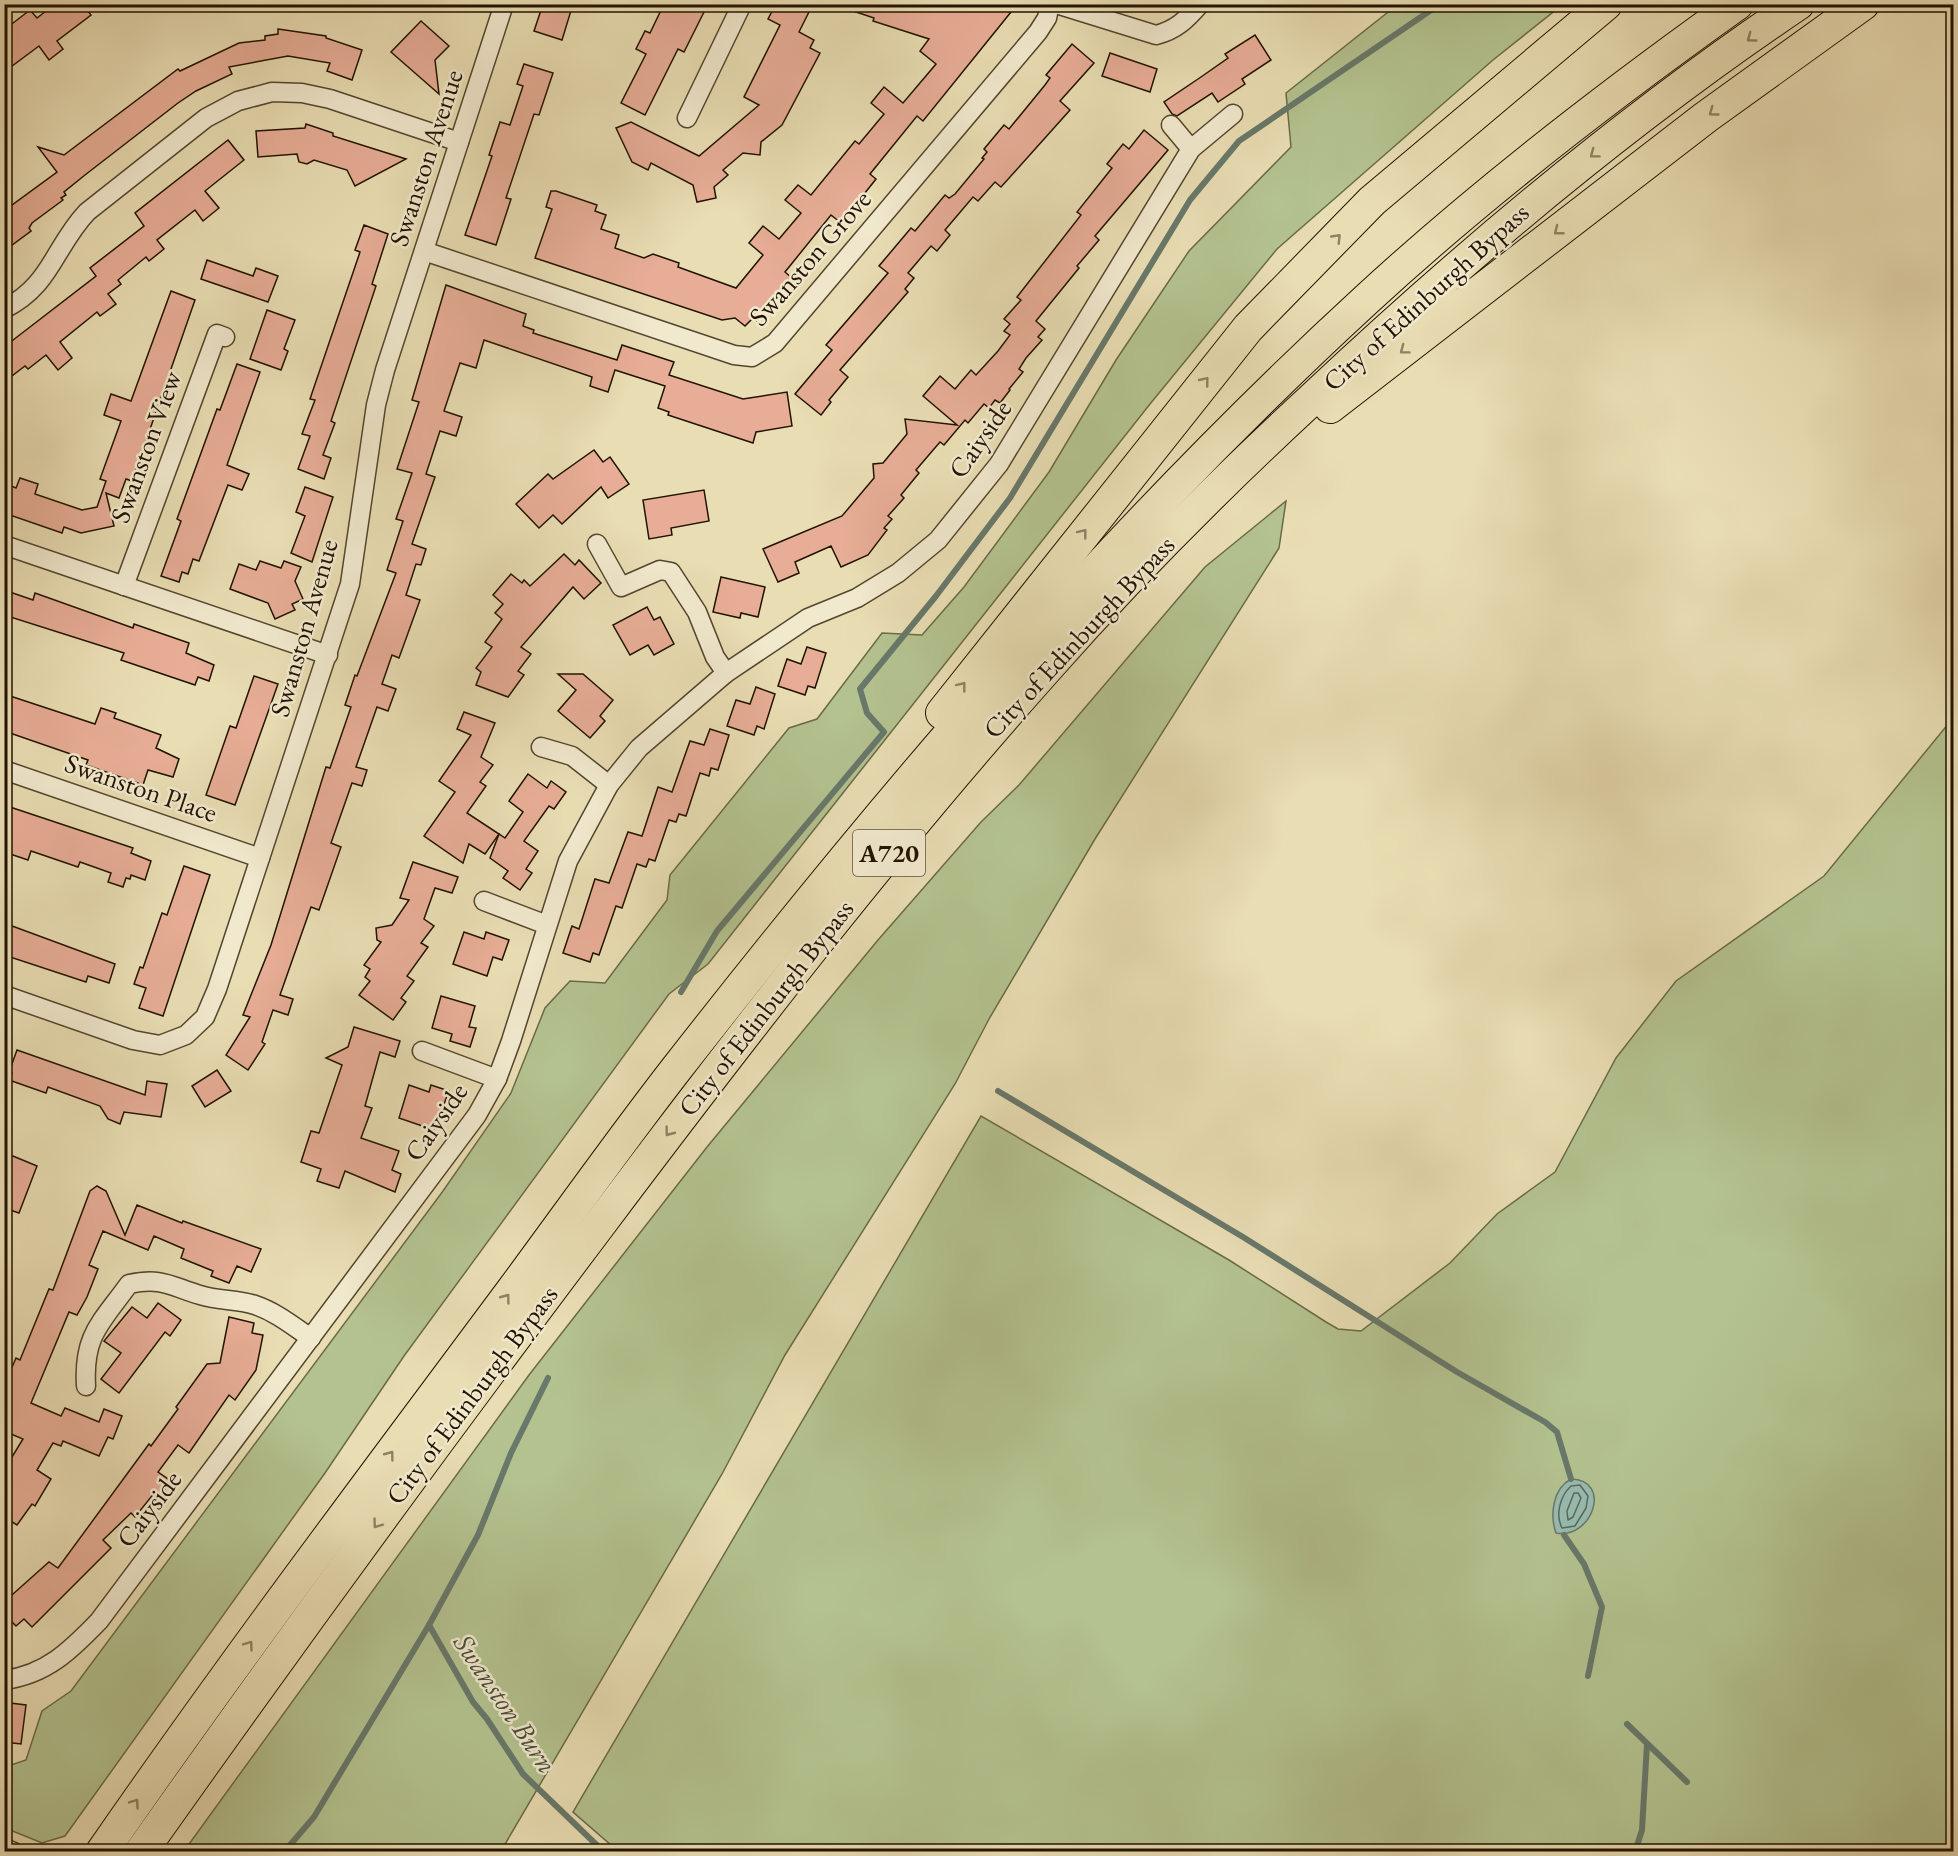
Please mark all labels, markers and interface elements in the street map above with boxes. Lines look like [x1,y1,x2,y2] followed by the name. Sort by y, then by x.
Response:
[1746,31,1757,42] one-way arrow
[381,65,471,250] street label: Swanston Avenue
[1708,105,1719,116] one-way arrow
[1589,147,1600,158] one-way arrow
[741,182,878,333] street label: Swanston Grove
[1315,195,1536,398] street label: City of Edinburgh Bypass
[1554,223,1565,234] one-way arrow
[1329,234,1340,245] one-way arrow
[1400,342,1411,353] one-way arrow
[102,366,189,528] street label: Swanston View
[1198,377,1209,388] one-way arrow
[940,393,1019,485] street label: Caiyside
[975,528,1182,746] street label: City of Edinburgh Bypass
[1076,529,1087,540] one-way arrow
[261,535,346,721] street label: Swanston Avenue
[955,682,966,693] one-way arrow
[60,745,222,830] street label: Swanston Place
[853,830,925,876] road number: A720
[670,892,861,1123] street label: City of Edinburgh Bypass
[396,1076,475,1168] street label: Caiyside
[666,1126,677,1137] one-way arrow
[378,1278,565,1511] street label: City of Edinburgh Bypass
[499,1294,510,1305] one-way arrow
[383,1450,394,1461] one-way arrow
[108,1463,189,1554] street label: Caiyside
[373,1517,384,1528] one-way arrow
[446,1626,566,1780] water label: Swanston Burn
[242,1641,253,1652] one-way arrow
[128,1799,139,1810] one-way arrow

